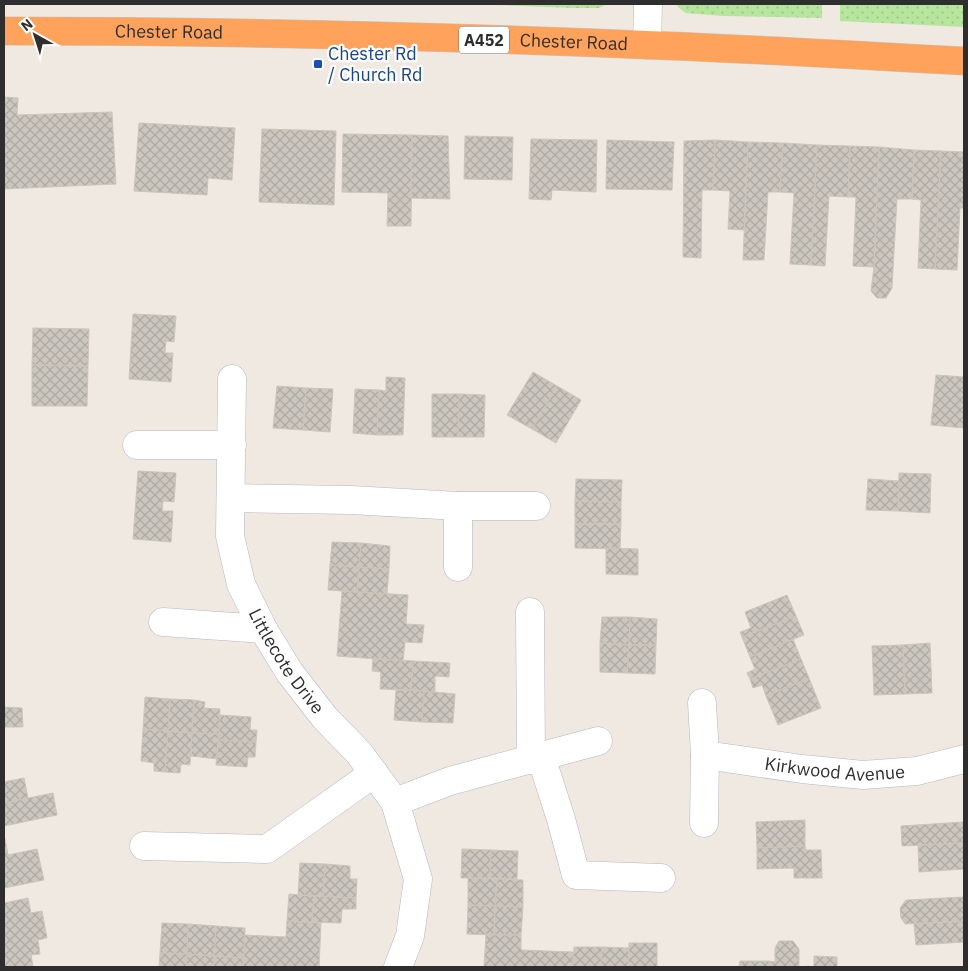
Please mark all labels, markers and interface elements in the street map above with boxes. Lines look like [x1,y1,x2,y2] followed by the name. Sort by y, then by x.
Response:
[10,10,60,60] north arrow
[17,15,36,35] text: N
[115,19,223,44] street label: Chester Road
[459,26,509,54] road number: A452
[519,28,628,55] street label: Chester Road
[328,42,423,86] place label: Chester Rd / Church Rd
[312,58,324,70] marker: Chester Rd / Church Rd
[244,605,330,719] street label: Littlecote Drive
[763,752,906,786] street label: Kirkwood Avenue

